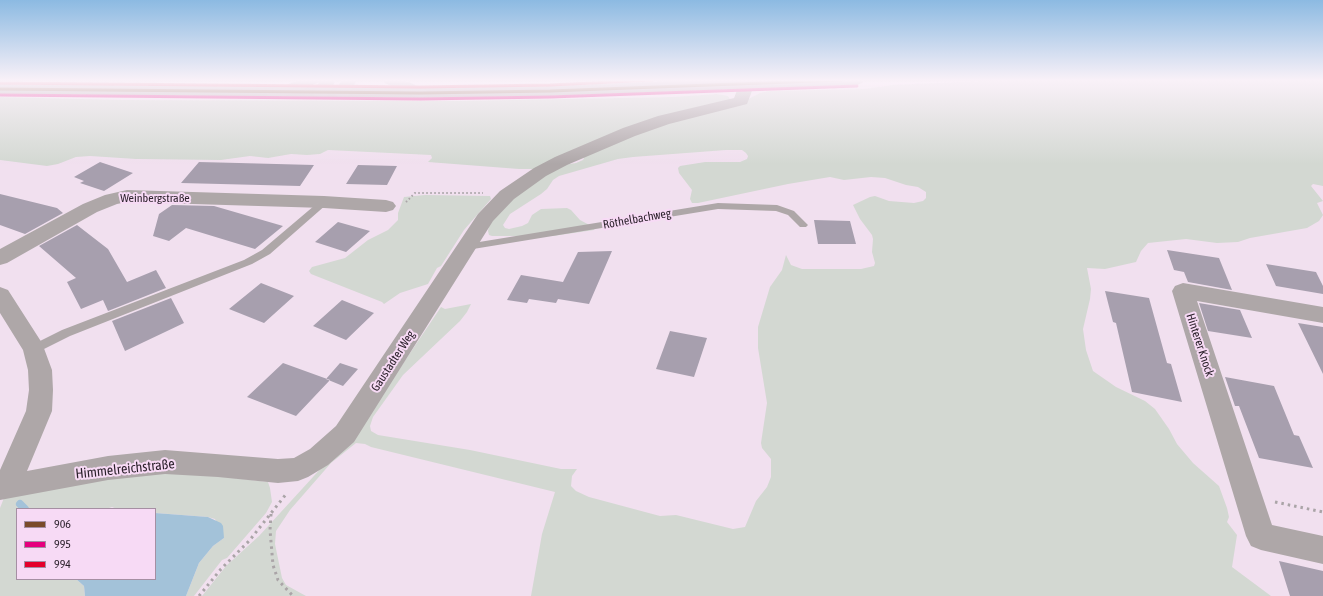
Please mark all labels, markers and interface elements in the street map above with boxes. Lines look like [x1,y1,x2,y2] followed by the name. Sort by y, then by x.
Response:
[120,191,190,205] street label: Weinbergstraße
[602,206,672,232] street label: Röthelbachweg
[1183,312,1217,378] street label: Hinterer Knock
[368,328,418,394] street label: Gaustadter Weg
[75,455,175,483] street label: Himmelreichstraße
[16,508,156,580] legend
[54,517,71,531] text: 906
[54,537,71,551] text: 995
[54,557,71,571] text: 994

